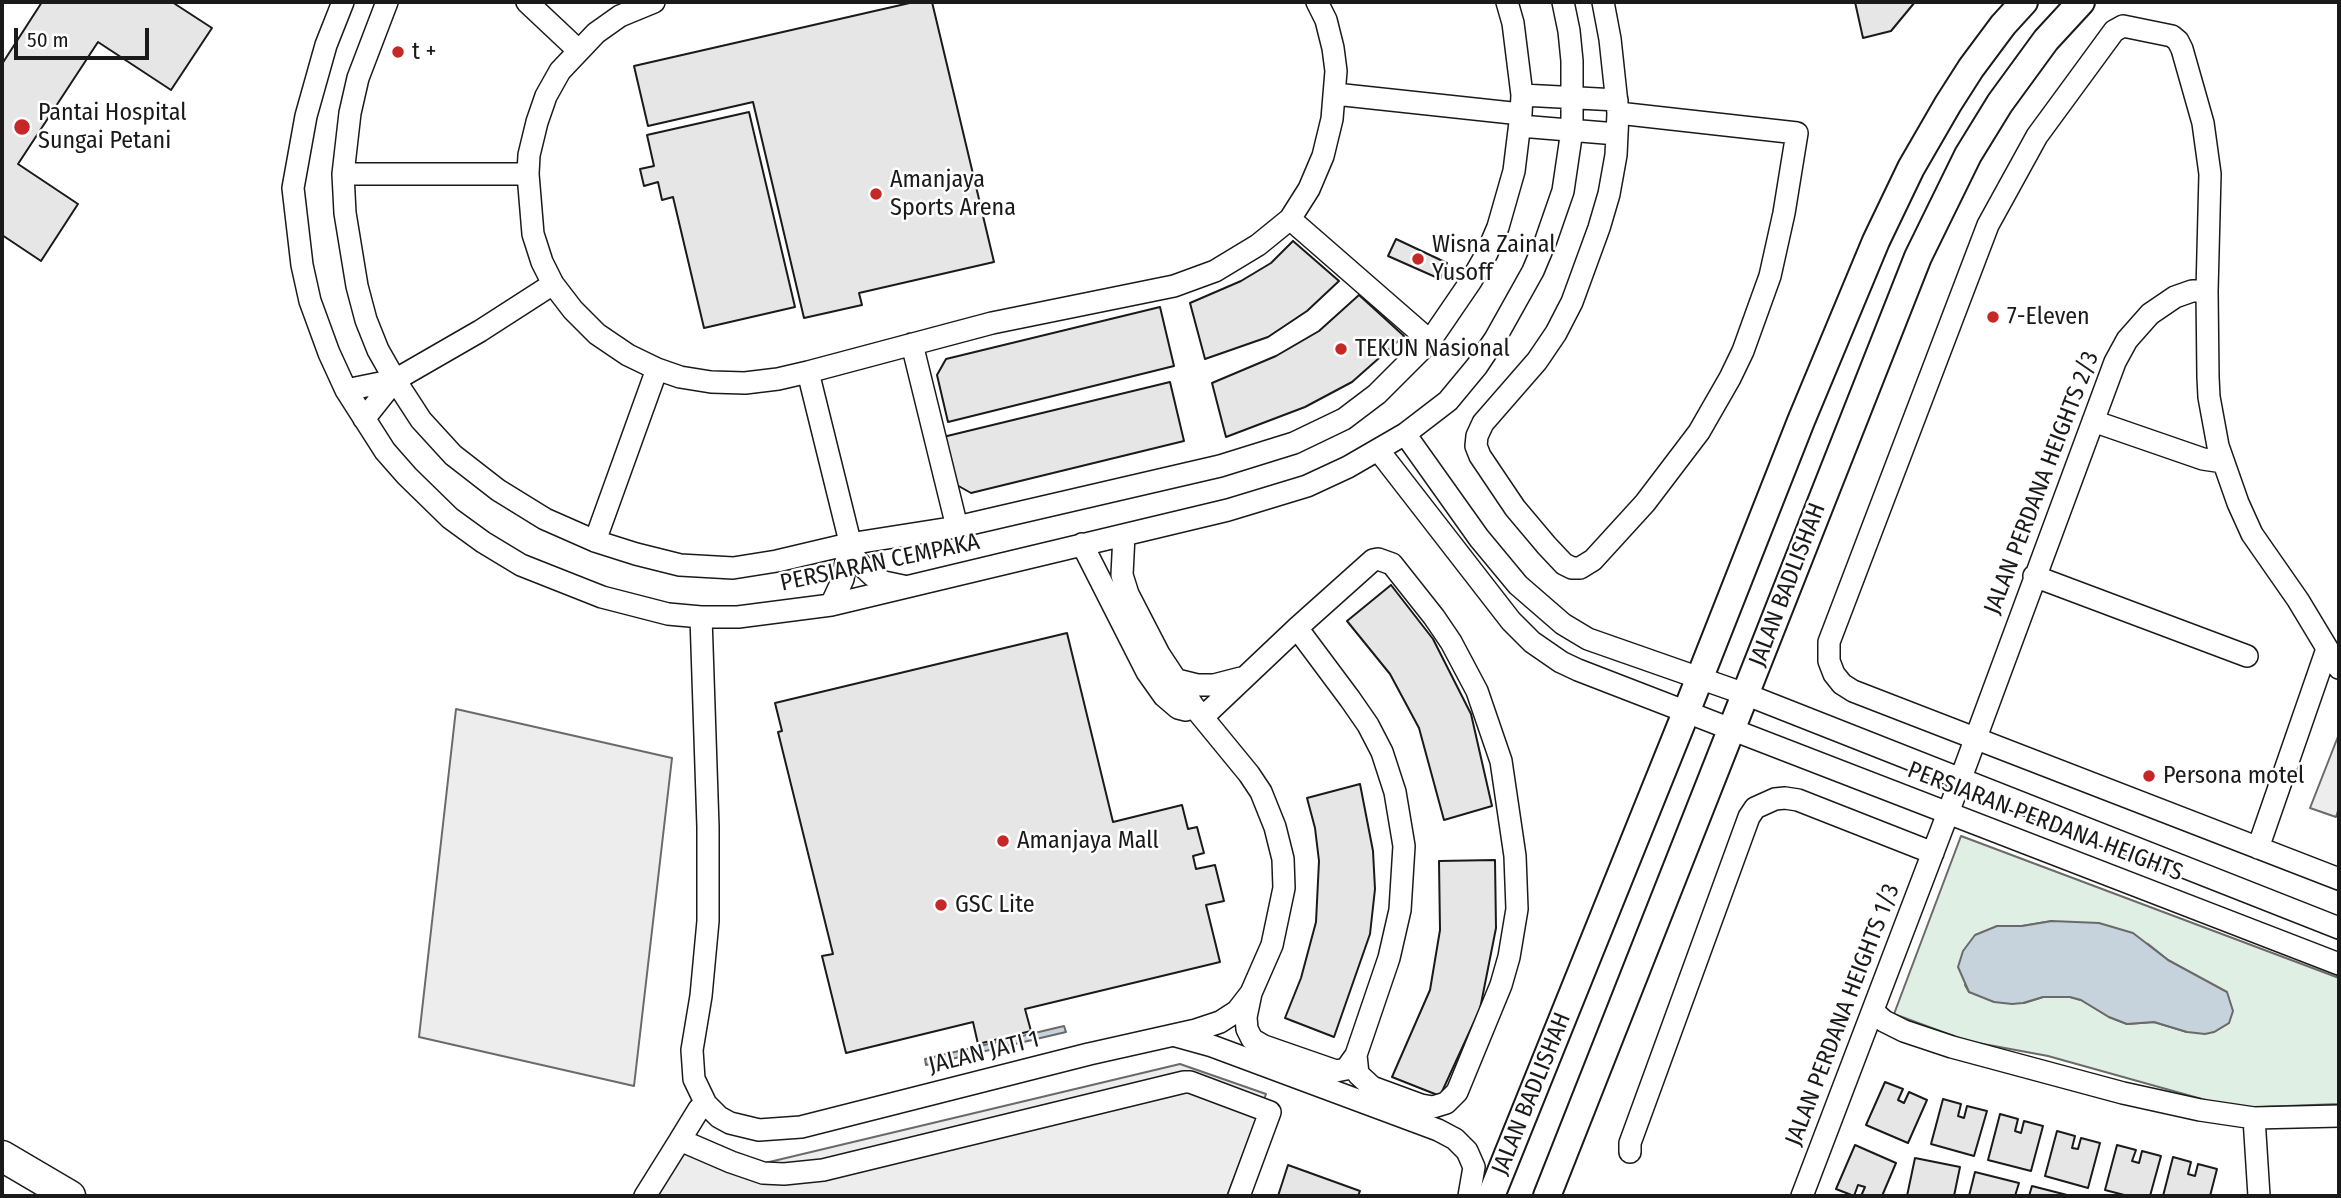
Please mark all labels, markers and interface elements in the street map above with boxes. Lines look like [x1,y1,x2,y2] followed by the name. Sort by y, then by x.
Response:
[18,14,152,58] scale bar
[27,27,69,53] text: 50 m
[412,38,436,66] place label: t +
[390,44,406,60] marker: t +
[38,99,187,155] place label: Pantai Hospital Sungai Petani
[12,117,32,137] marker: Pantai Hospital Sungai Petani
[890,166,1016,222] place label: Amanjaya Sports Arena
[868,186,884,202] marker: Amanjaya Sports Arena
[1432,231,1556,287] place label: Wisna Zainal Yusoff
[1410,251,1426,267] marker: Wisna Zainal Yusoff
[2007,303,2090,331] place label: 7-Eleven
[1985,309,2001,325] marker: 7-Eleven
[1355,335,1510,363] place label: TEKUN Nasional
[1333,341,1349,357] marker: TEKUN Nasional
[1979,348,2105,618] street label: JALAN PERDANA HEIGHTS 2/3
[1744,499,1832,671] street label: JALAN BADLISHAH
[778,528,982,598] street label: PERSIARAN CEMPAKA
[1903,756,2187,888] street label: PERSIARAN PERDANA HEIGHTS
[2163,762,2304,790] place label: Persona motel
[2141,768,2157,784] marker: Persona motel
[1017,827,1159,855] place label: Amanjaya Mall
[995,833,1011,849] marker: Amanjaya Mall
[1780,880,1906,1150] street label: JALAN PERDANA HEIGHTS 1/3
[955,891,1035,919] place label: GSC Lite
[933,897,949,913] marker: GSC Lite
[1486,1009,1578,1179] street label: JALAN BADLISHAH
[926,1025,1042,1081] street label: JALAN JATI 1

